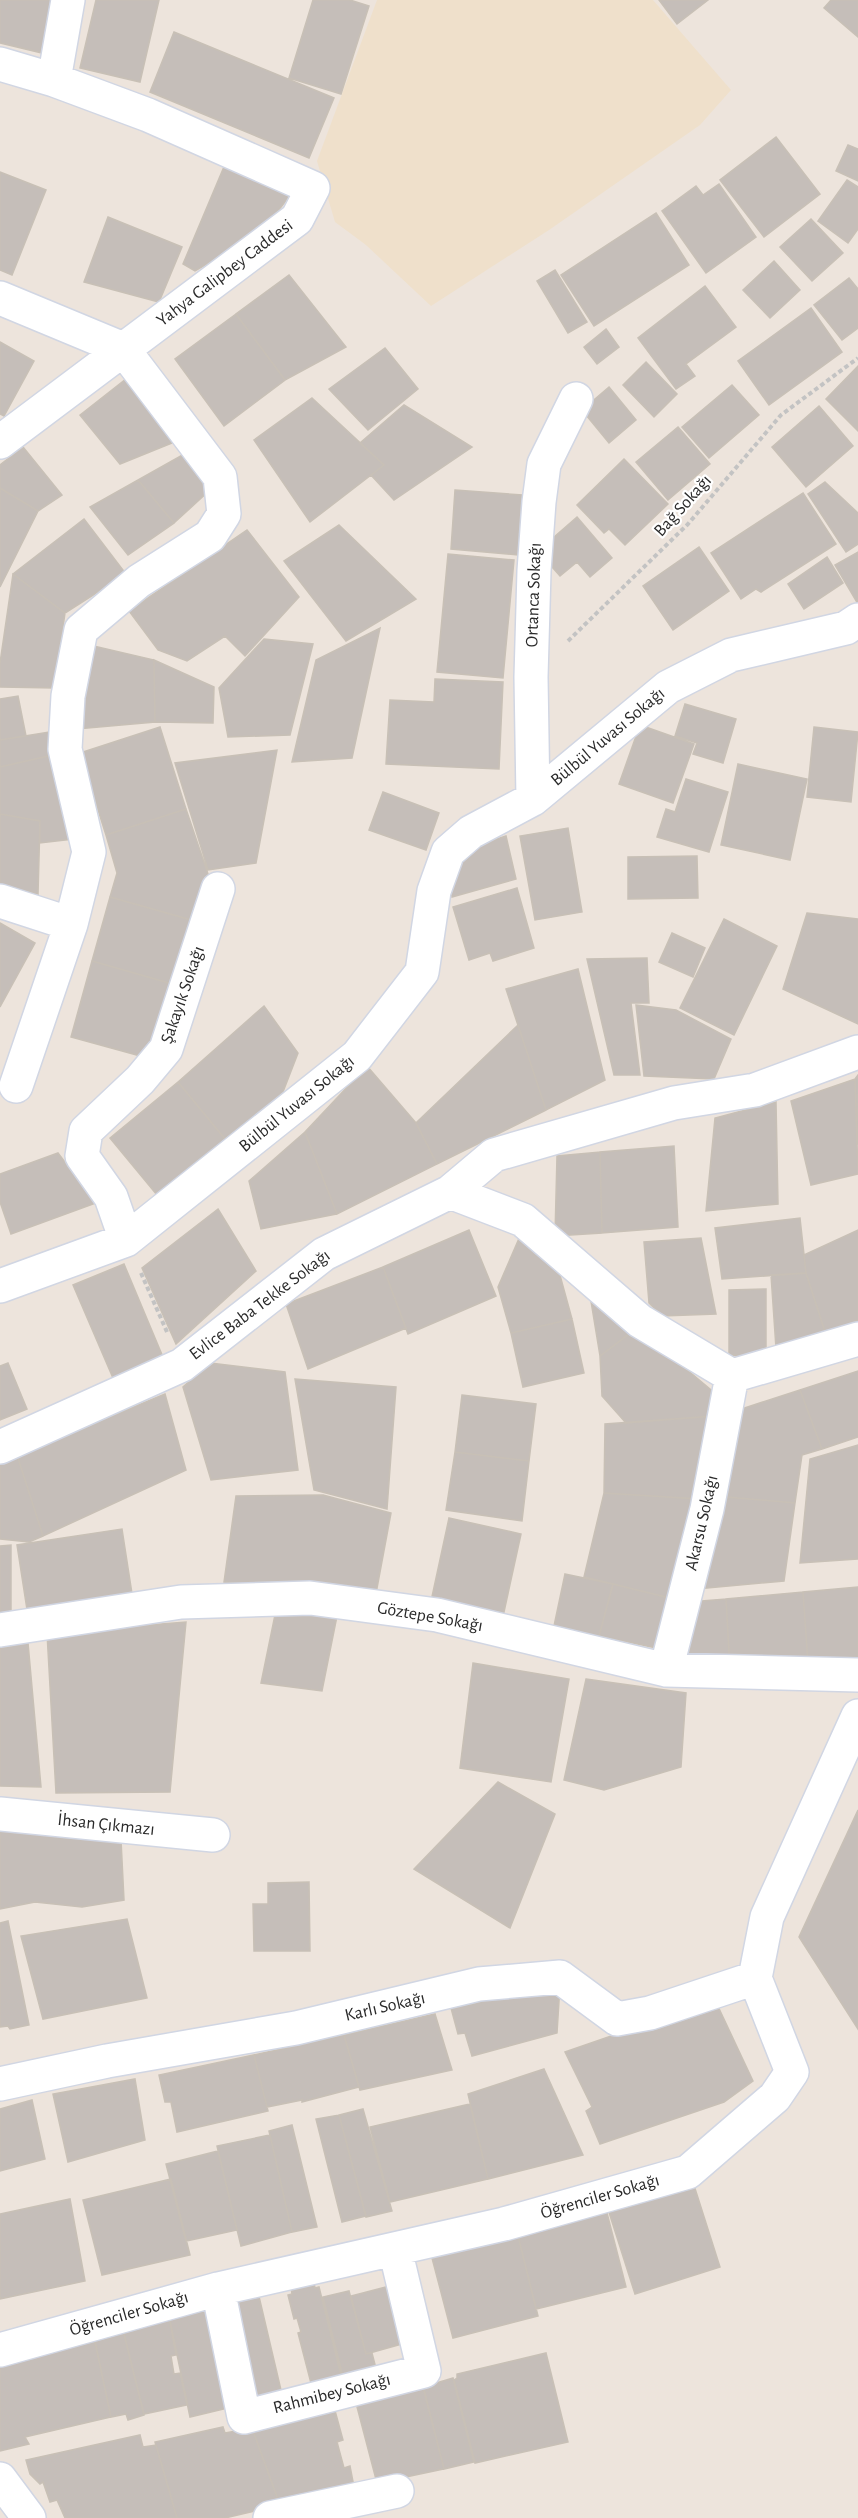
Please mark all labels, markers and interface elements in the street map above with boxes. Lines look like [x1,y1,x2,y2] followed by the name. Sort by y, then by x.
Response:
[154,216,296,330] street label: Yahya Galipbey Caddesi
[651,472,715,540] street label: Bağ Sokağı
[523,542,545,648] street label: Ortanca Sokağı
[548,684,668,790] street label: Bülbül Yuvası Sokağı
[158,944,208,1046] street label: Şakayık Sokağı
[236,1052,358,1156] street label: Bülbül Yuvası Sokağı
[186,1246,334,1364] street label: Evlice Baba Tekke Sokağı
[682,1474,722,1572] street label: Akarsu Sokağı
[376,1599,484,1635] street label: Göztepe Sokağı
[57,1809,156,1839] street label: İhsan Çıkmazı
[343,1989,427,2025] street label: Karlı Sokağı
[538,2170,661,2223] street label: Öğrenciler Sokağı
[67,2287,190,2340] street label: Öğrenciler Sokağı
[271,2371,393,2417] street label: Rahmibey Sokağı

